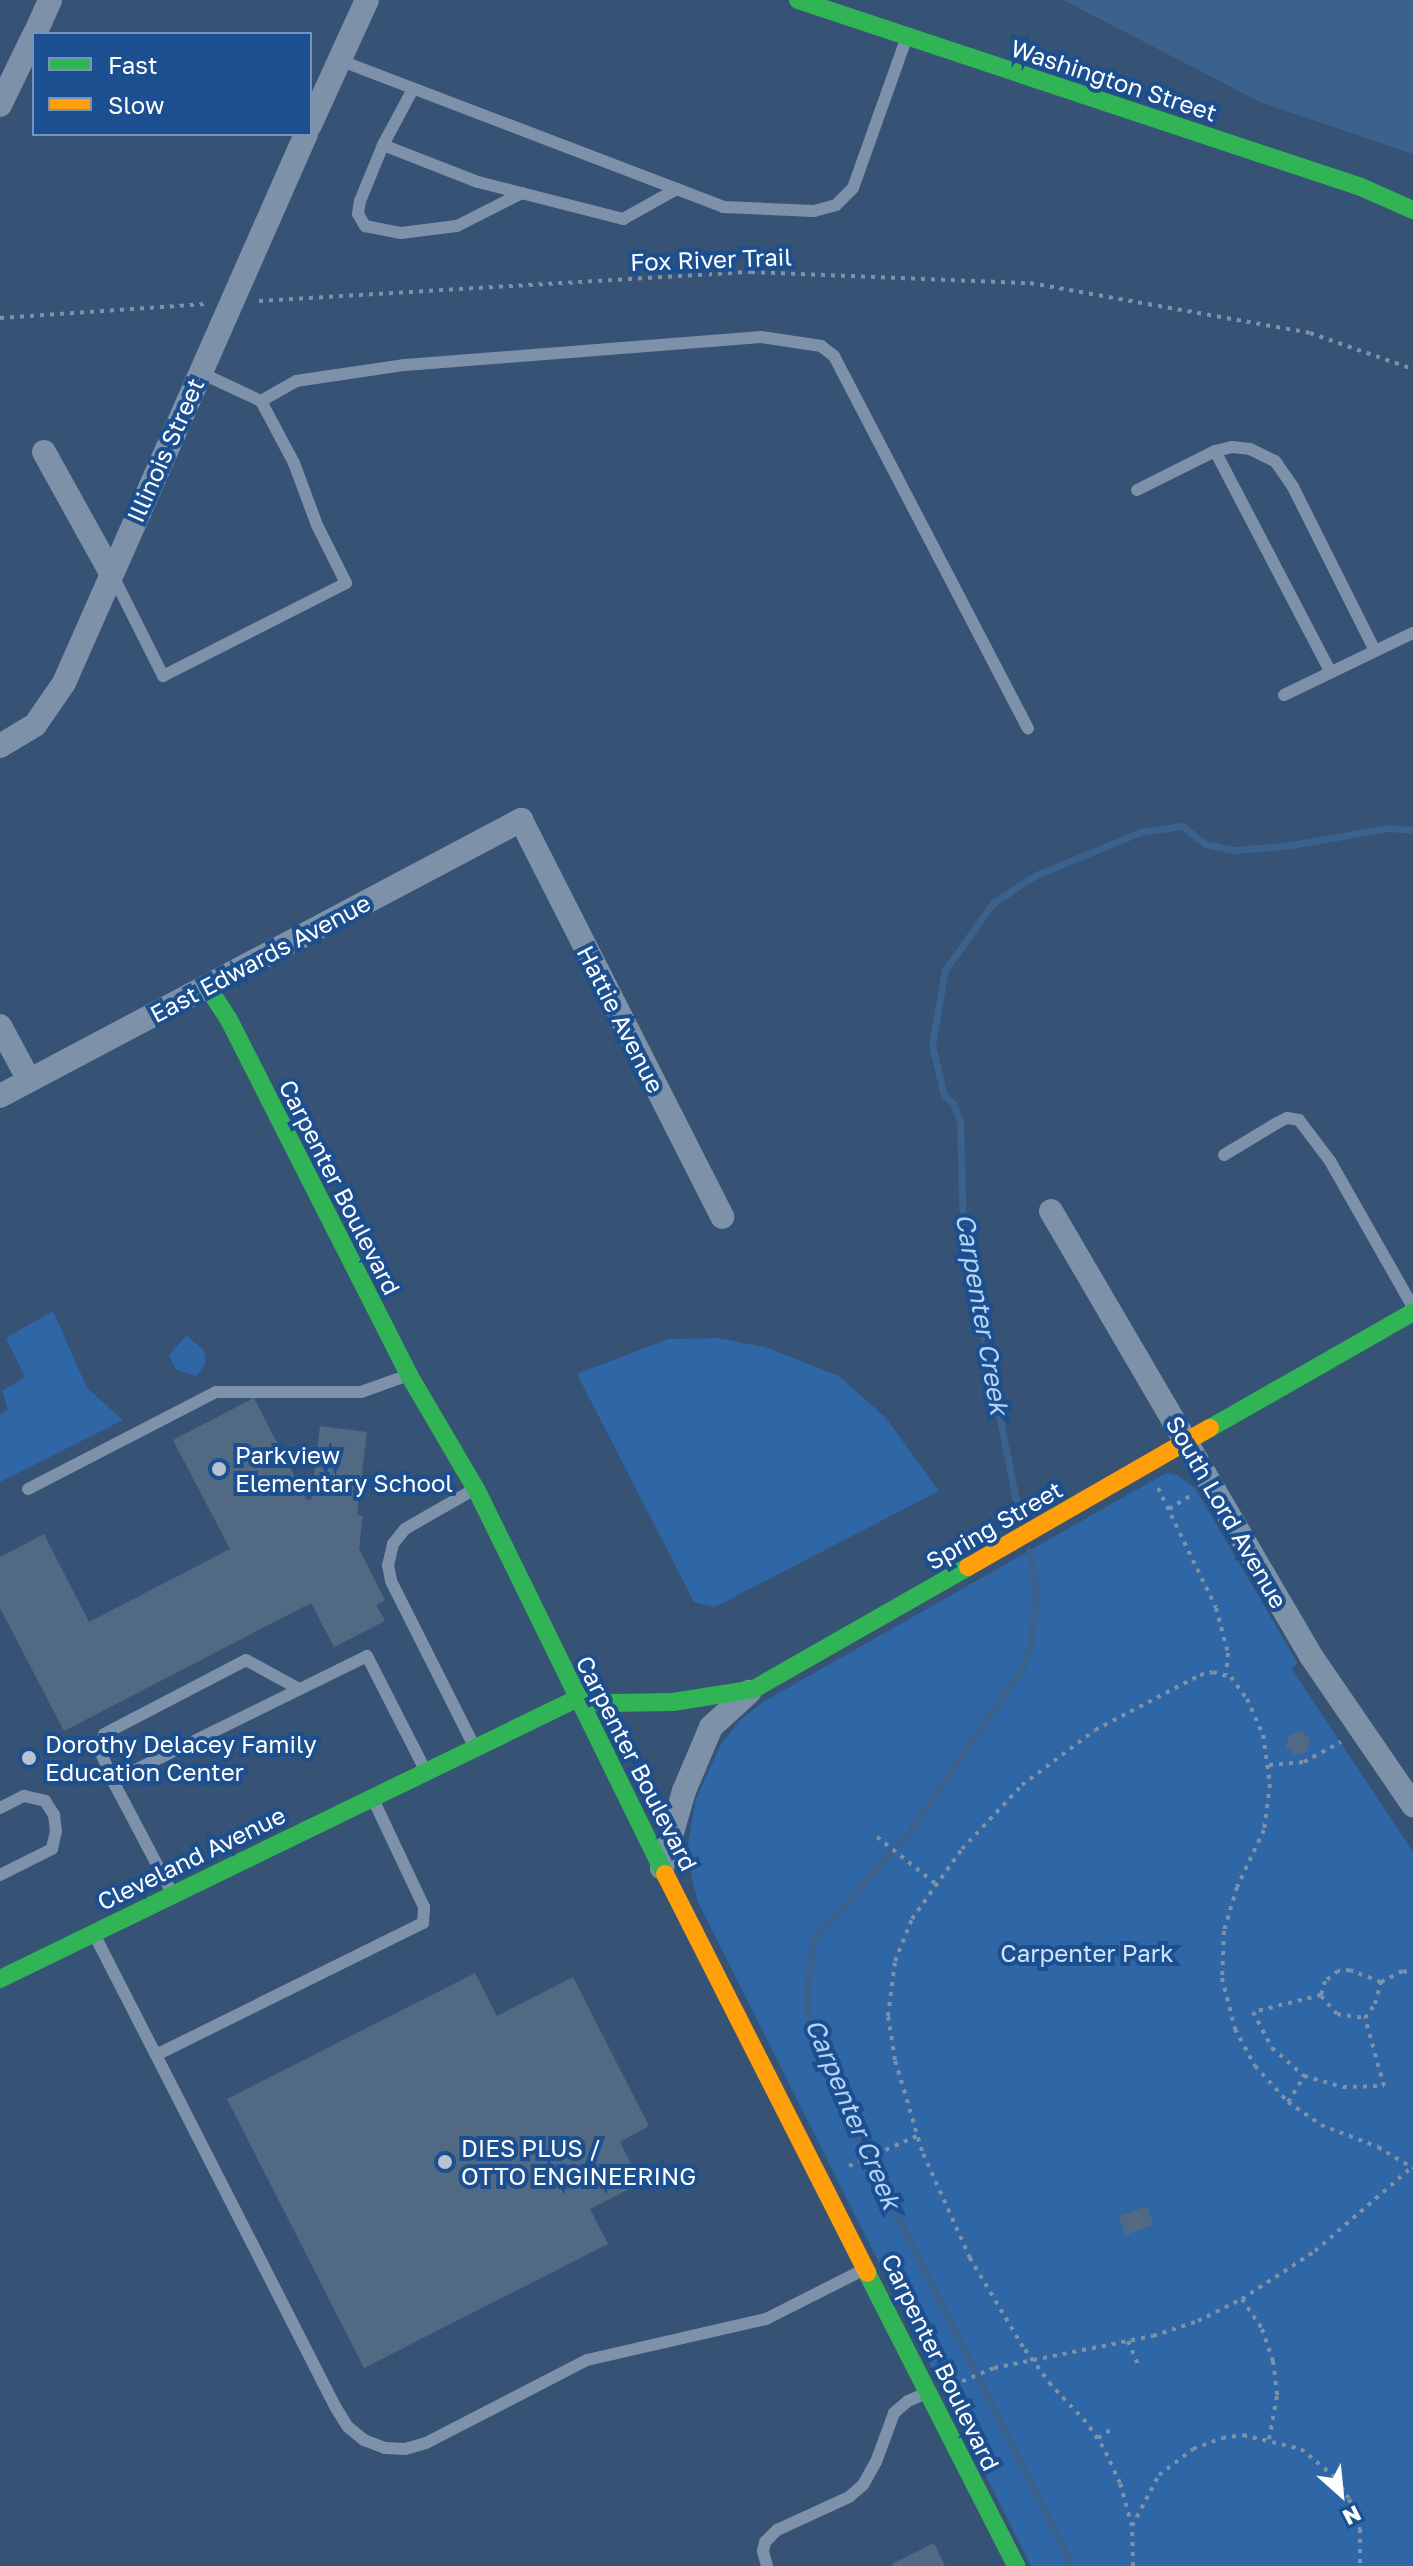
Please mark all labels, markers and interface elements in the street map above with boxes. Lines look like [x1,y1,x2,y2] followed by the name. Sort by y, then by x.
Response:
[32,32,312,136] legend
[1007,33,1221,127] street label: Washington Street
[108,50,158,79] text: Fast
[108,90,164,119] text: Slow
[630,242,792,276] street label: Fox River Trail
[120,373,210,527] street label: Illinois Street
[145,888,375,1028] street label: East Edwards Avenue
[571,940,671,1098] street label: Hattie Avenue
[273,1075,407,1299] street label: Carpenter Boulevard
[949,1211,1015,1417] water label: Carpenter Creek
[1160,1411,1294,1613] street label: South Lord Avenue
[235,1441,453,1497] place label: Parkview Elementary School
[210,1460,228,1478] marker: Parkview Elementary School
[921,1474,1067,1576] street label: Spring Street
[570,1651,704,1875] street label: Carpenter Boulevard
[45,1730,317,1786] place label: Dorothy Delacey Family Education Center
[20,1749,38,1767] marker: Dorothy Delacey Family Education Center
[92,1800,290,1916] street label: Cleveland Avenue
[1000,1939,1174,1967] park label: Carpenter Park
[799,2014,907,2214] water label: Carpenter Creek
[461,2134,696,2190] place label: DIES PLUS / OTTO ENGINEERING
[436,2153,454,2171] marker: DIES PLUS / OTTO ENGINEERING
[876,2249,1006,2475] street label: Carpenter Boulevard
[1301,2454,1381,2534] north arrow
[1339,2500,1366,2532] text: N

